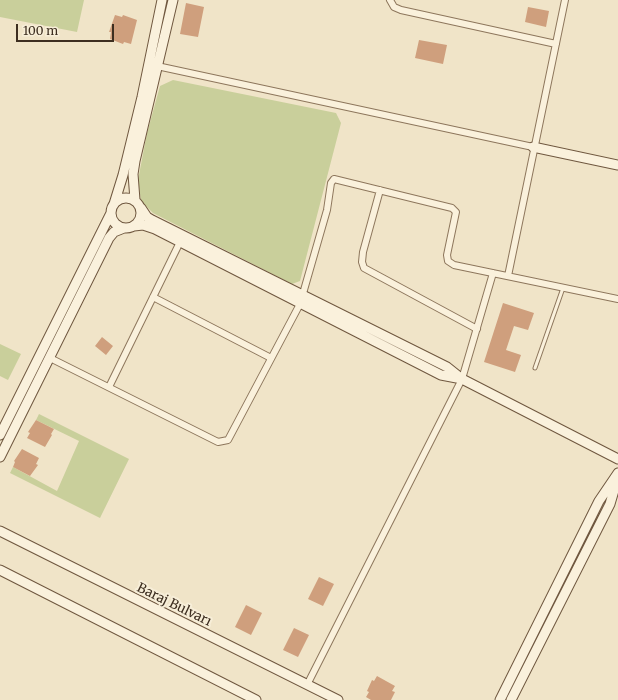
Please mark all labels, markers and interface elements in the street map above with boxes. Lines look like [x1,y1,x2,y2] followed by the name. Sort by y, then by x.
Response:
[18,16,116,42] scale bar
[23,23,58,38] text: 100 m
[134,580,214,630] street label: Baraj Bulvarı

